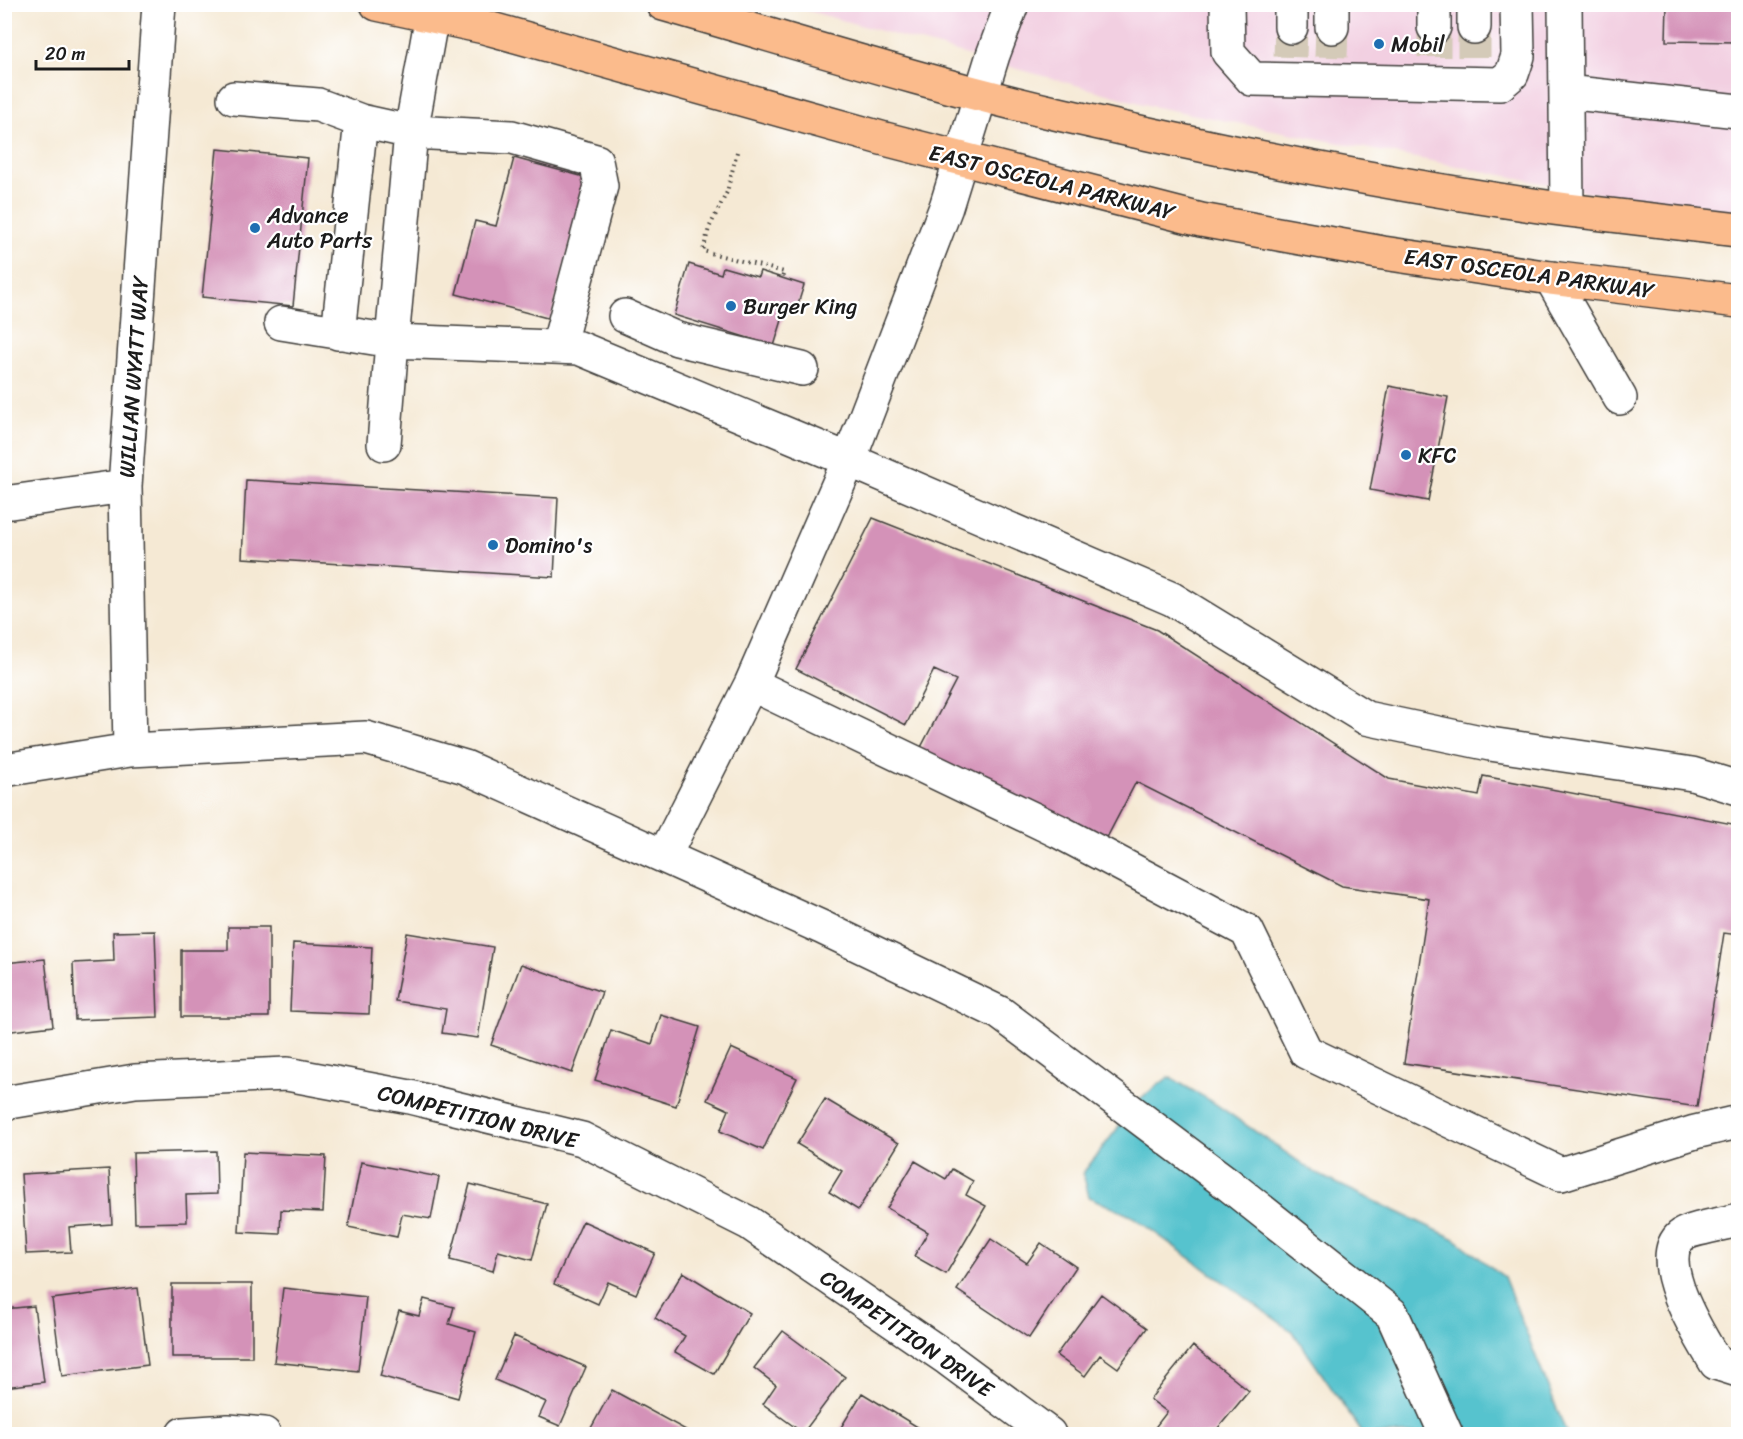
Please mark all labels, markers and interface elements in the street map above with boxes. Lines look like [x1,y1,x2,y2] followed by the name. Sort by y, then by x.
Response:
[1391,25,1445,64] place label: Mobil
[36,33,129,71] scale bar
[1372,37,1386,51] marker: Mobil
[45,38,85,70] text: 20 m
[925,133,1181,232] street label: EAST OSCEOLA PARKWAY
[266,196,373,260] place label: Advance Auto Parts
[248,221,262,235] marker: Advance Auto Parts
[1401,237,1658,311] street label: EAST OSCEOLA PARKWAY
[107,273,160,479] street label: WILLIAN WYATT WAY
[743,287,857,326] place label: Burger King
[724,299,738,313] marker: Burger King
[1418,436,1457,475] place label: KFC
[1399,448,1413,462] marker: KFC
[505,526,592,565] place label: Domino's
[486,538,500,552] marker: Domino's
[374,1073,584,1161] street label: COMPETITION DRIVE
[812,1259,1003,1409] street label: COMPETITION DRIVE

